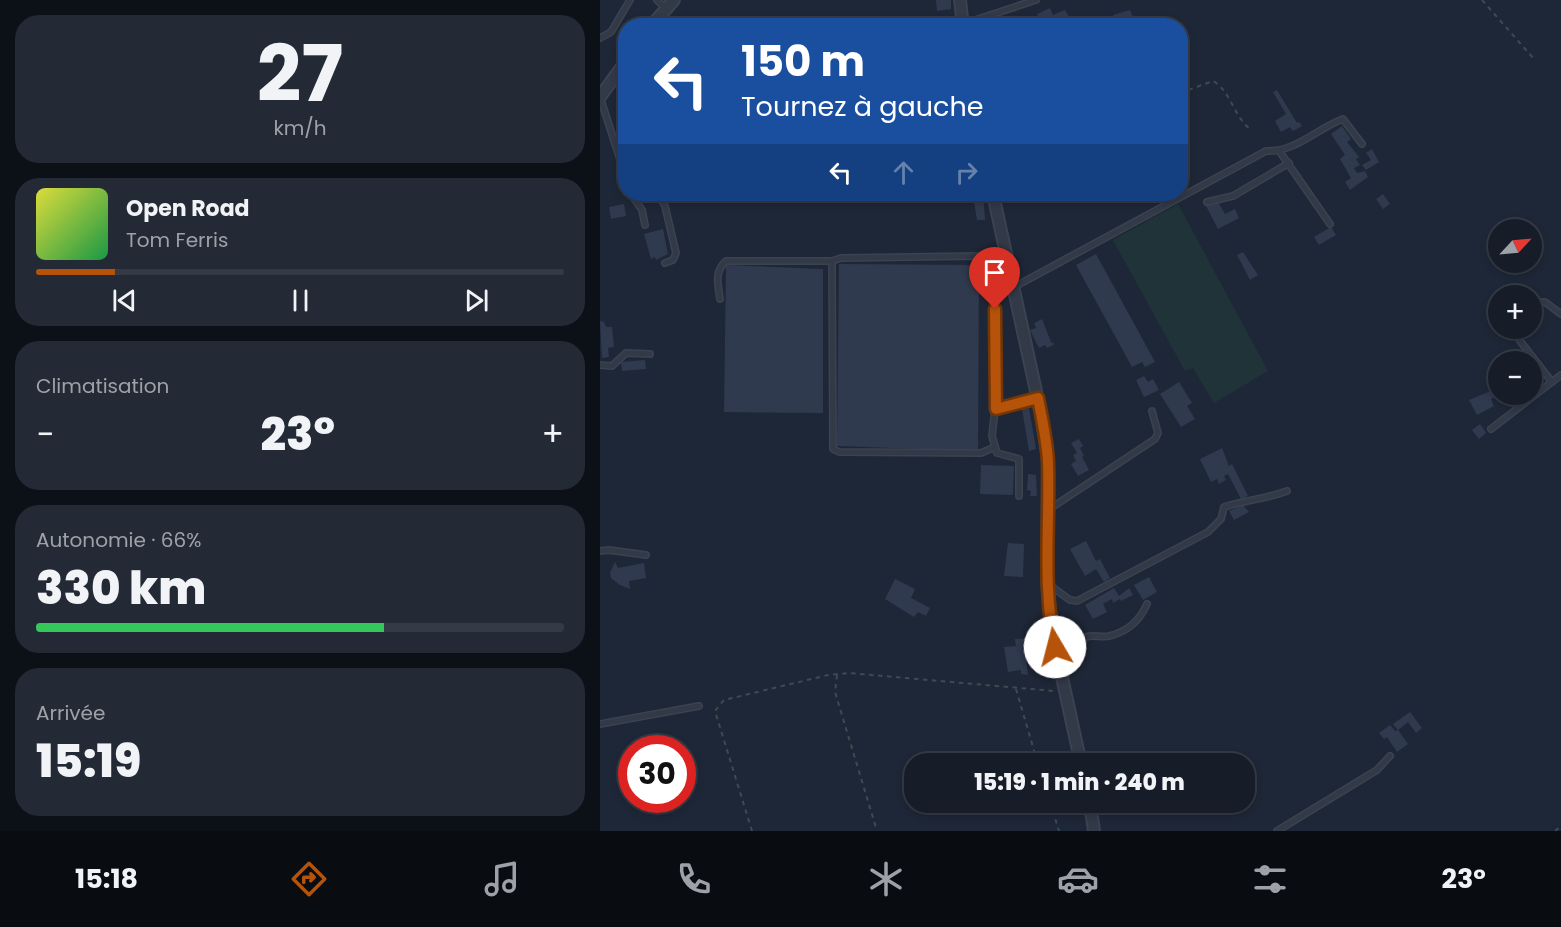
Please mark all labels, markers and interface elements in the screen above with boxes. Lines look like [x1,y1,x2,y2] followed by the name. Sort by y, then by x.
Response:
[257,19,343,128] text: 27
[741,32,865,91] text: 150 m
[642,42,720,120] icon: left
[741,88,983,125] text: Tournez à gauche
[273,114,327,142] text: km/h
[824,156,857,189] icon: left
[887,156,920,189] icon: ahead
[950,156,983,189] icon: right
[126,193,250,224] text: Open Road
[1488,219,1542,273] north arrow
[1488,219,1542,405] map controls
[126,226,228,254] text: Tom Ferris
[969,247,1020,309] pin
[978,256,1011,289] icon: arrive
[108,284,141,317] icon: previous
[284,284,317,317] icon: pause
[460,284,493,317] icon: next
[1488,285,1542,339] button: +
[1488,351,1542,405] button: −
[36,372,169,400] text: Climatisation
[260,403,335,466] text: 23°
[36,411,54,458] text: −
[541,411,564,458] text: +
[36,526,201,554] text: Autonomie · 66%
[36,557,206,620] text: 330 km
[1023,615,1087,679] position arrow
[36,699,105,727] text: Arrivée
[36,730,141,793] text: 15:19
[618,735,696,813] speed limit sign: 30
[974,767,1185,798] text: 15:19 · 1 min · 240 m
[288,858,330,900] icon: directions
[481,858,523,900] icon: music
[673,858,715,900] icon: phone
[865,858,907,900] icon: climate
[1057,858,1099,900] icon: car
[1249,858,1291,900] icon: filters
[75,860,138,897] text: 15:18
[1442,860,1486,897] text: 23°

